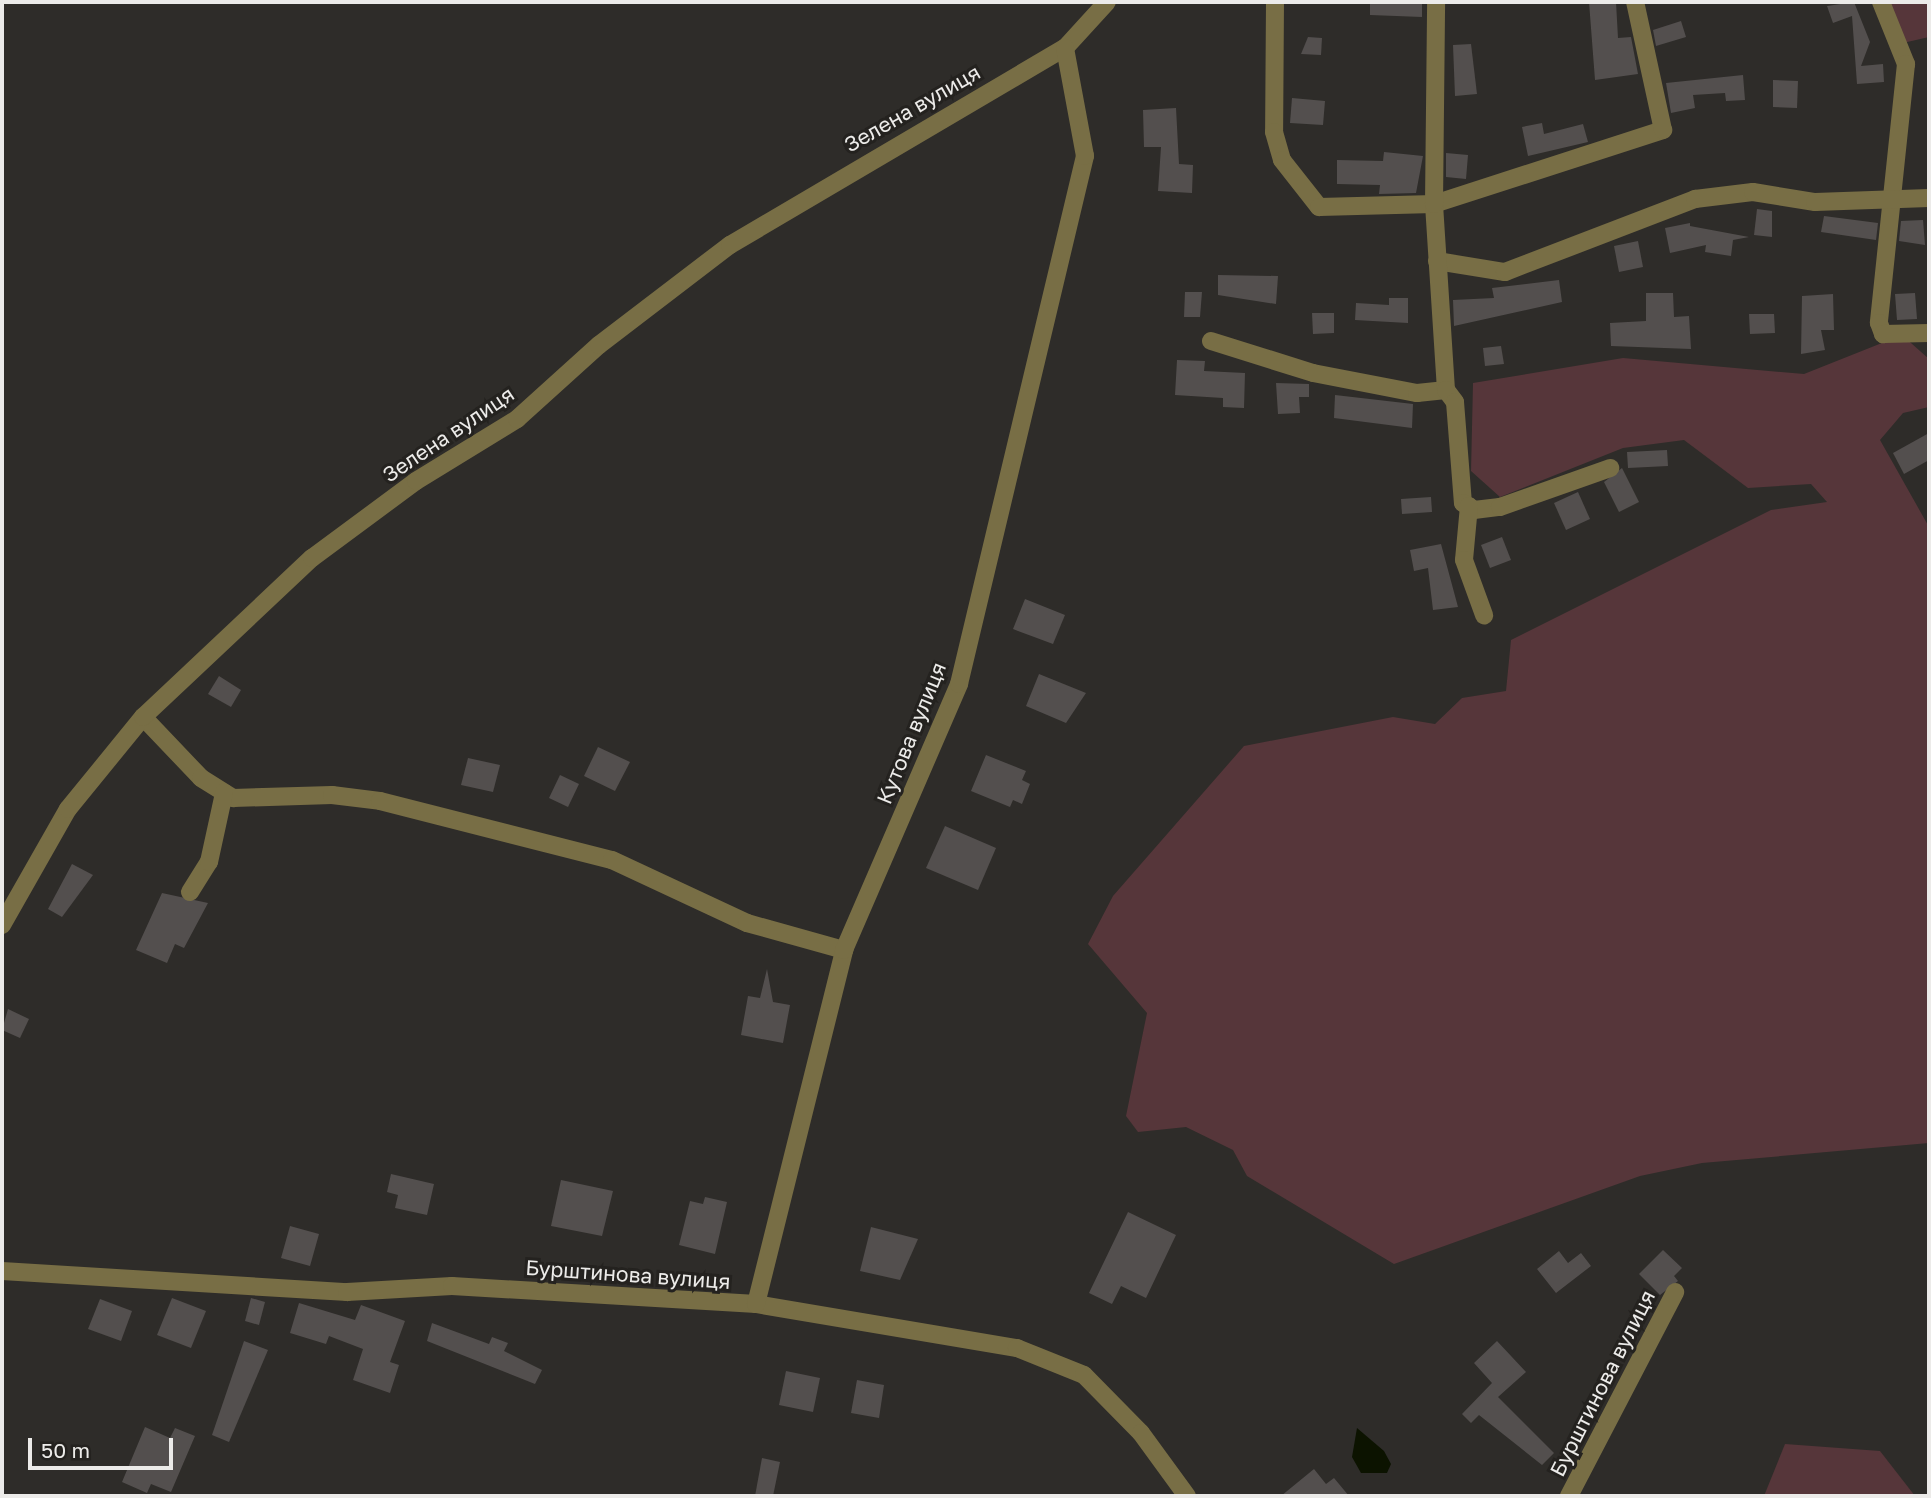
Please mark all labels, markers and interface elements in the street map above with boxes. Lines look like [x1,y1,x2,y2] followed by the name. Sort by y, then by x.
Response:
[840,59,984,157] street label: Зелена вулиця
[378,381,518,487] street label: Зелена вулиця
[871,658,951,808] street label: Кутова вулиця
[525,1254,731,1294] street label: Бурштинова вулиця
[1544,1286,1660,1480] street label: Бурштинова вулиця
[32,1424,177,1468] scale bar
[41,1437,90,1463] text: 50 m

